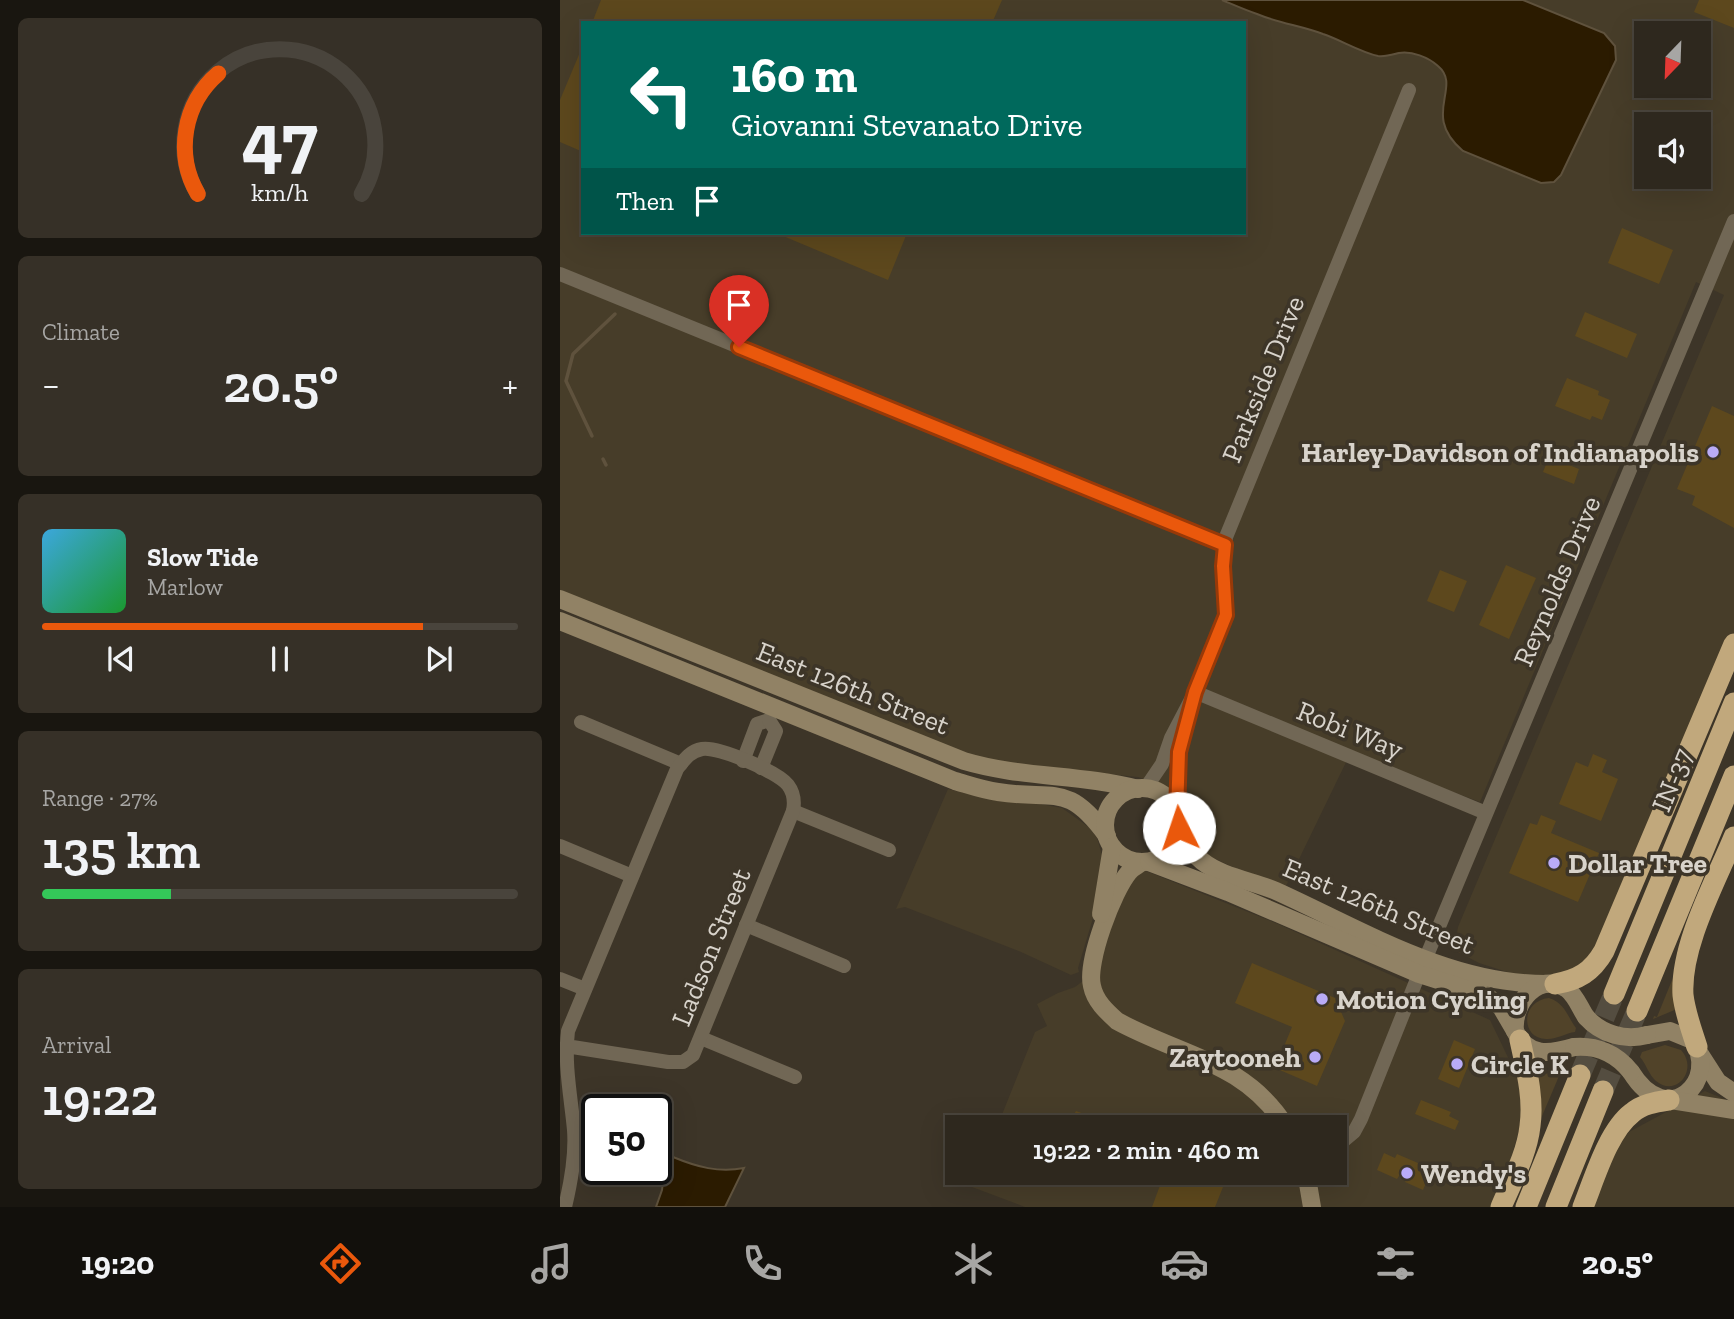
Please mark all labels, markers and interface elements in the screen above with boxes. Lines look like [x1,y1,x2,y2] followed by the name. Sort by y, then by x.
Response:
[1634,21,1712,98] north arrow
[1634,21,1711,189] map controls
[731,46,857,105] text: 160 m
[616,49,707,140] icon: left
[242,95,318,183] text: 47
[731,106,1082,144] text: Giovanni Stevanato Drive
[1634,112,1711,189] button: sound
[251,177,309,207] text: km/h
[688,182,726,220] icon: arrive
[616,185,674,217] text: Then
[709,275,769,347] pin
[720,286,758,324] icon: arrive
[1215,291,1311,467] street label: Parkside Drive
[42,318,120,346] text: Climate
[223,353,339,415] text: 20.5°
[42,362,60,408] text: −
[502,362,518,408] text: +
[1301,436,1699,469] place label: Harley-Davidson of Indianapolis
[1705,444,1721,460] marker: Harley-Davidson of Indianapolis
[1506,491,1608,671] street label: Reynolds Drive
[147,541,258,573] text: Slow Tide
[147,573,223,601] text: Marlow
[752,634,955,742] street label: East 126th Street
[102,640,140,678] icon: previous
[261,640,299,678] icon: pause
[420,640,458,678] icon: next
[1292,694,1409,766] street label: Robi Way
[1645,744,1699,816] street label: IN-37
[42,784,158,812] text: Range · 27%
[1142,791,1216,865] position arrow
[42,819,200,881] text: 135 km
[1568,847,1707,880] place label: Dollar Tree
[1278,851,1480,961] street label: East 126th Street
[1546,855,1562,871] marker: Dollar Tree
[664,863,758,1031] street label: Ladson Street
[1336,983,1526,1016] place label: Motion Cycling
[1314,991,1330,1007] marker: Motion Cycling
[42,1031,111,1059] text: Arrival
[1169,1041,1301,1074] place label: Zaytooneh
[1471,1048,1569,1081] place label: Circle K
[1307,1049,1323,1065] marker: Zaytooneh
[1449,1056,1465,1072] marker: Circle K
[42,1066,158,1128] text: 19:22
[581,1094,672,1185] speed limit sign: 50
[1033,1134,1259,1166] text: 19:22 · 2 min · 460 m
[1421,1157,1526,1190] place label: Wendy's
[1399,1165,1415,1181] marker: Wendy's
[316,1239,365,1288] icon: directions
[527,1239,576,1288] icon: music
[738,1239,787,1288] icon: phone
[949,1239,998,1288] icon: climate
[1160,1239,1209,1288] icon: car
[1371,1239,1420,1288] icon: filters
[81,1244,155,1282] text: 19:20
[1582,1244,1653,1282] text: 20.5°

